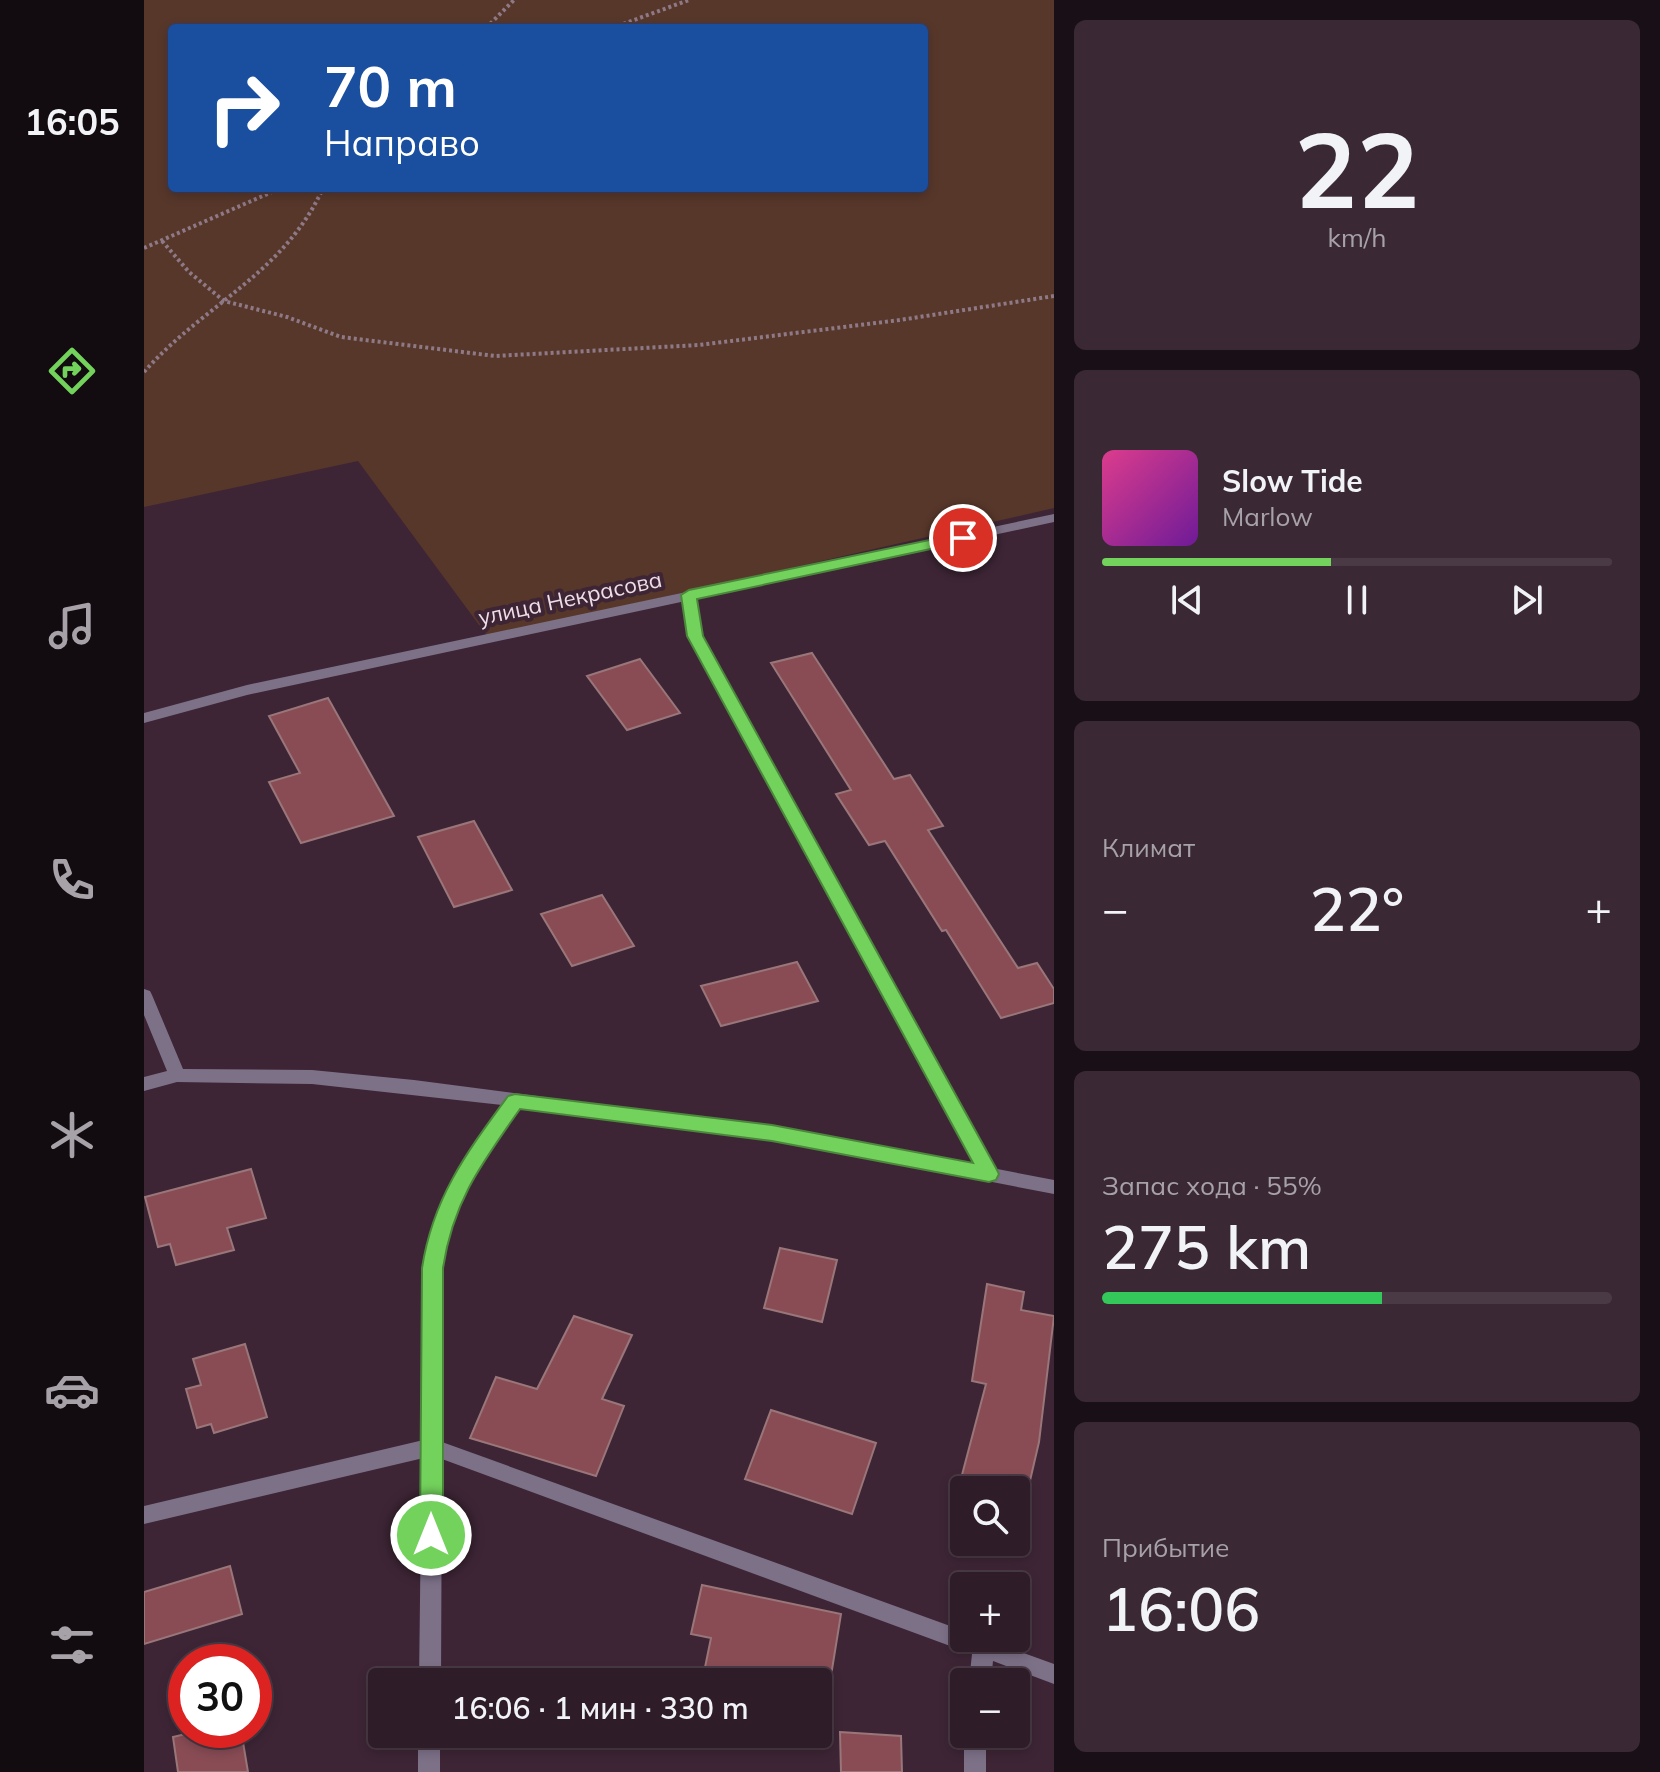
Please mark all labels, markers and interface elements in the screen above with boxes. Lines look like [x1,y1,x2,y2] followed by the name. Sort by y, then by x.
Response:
[324,51,457,121] text: 70 m
[192,56,296,160] icon: right
[24,99,120,144] text: 16:05
[1295,103,1419,234] text: 22
[324,120,480,165] text: Направо
[1328,221,1386,254] text: km/h
[44,343,100,399] icon: directions
[1222,462,1363,500] text: Slow Tide
[1222,500,1313,533] text: Marlow
[929,504,997,572] pin
[941,516,985,560] icon: arrive
[476,565,664,631] street label: улица Некрасова
[1165,578,1209,622] icon: previous
[1335,578,1379,622] icon: pause
[1505,578,1549,622] icon: next
[44,598,100,654] icon: music
[1102,831,1195,864] text: Климат
[44,852,100,908] icon: phone
[1310,871,1404,946] text: 22°
[1102,881,1128,936] text: −
[1586,881,1612,936] text: +
[44,1107,100,1163] icon: climate
[1102,1169,1322,1202] text: Запас хода · 55%
[1102,1209,1311,1284] text: 275 km
[44,1362,100,1418] icon: car
[950,1476,1030,1748] map controls
[950,1476,1030,1556] button: search
[389,1493,473,1577] position arrow
[1102,1531,1229,1564] text: Прибытие
[1102,1571,1260,1646] text: 16:06
[950,1572,1030,1652] button: +
[44,1617,100,1673] icon: filters
[168,1644,272,1748] speed limit sign: 30
[950,1668,1030,1748] button: −
[451,1689,749,1727] text: 16:06 · 1 мин · 330 m

